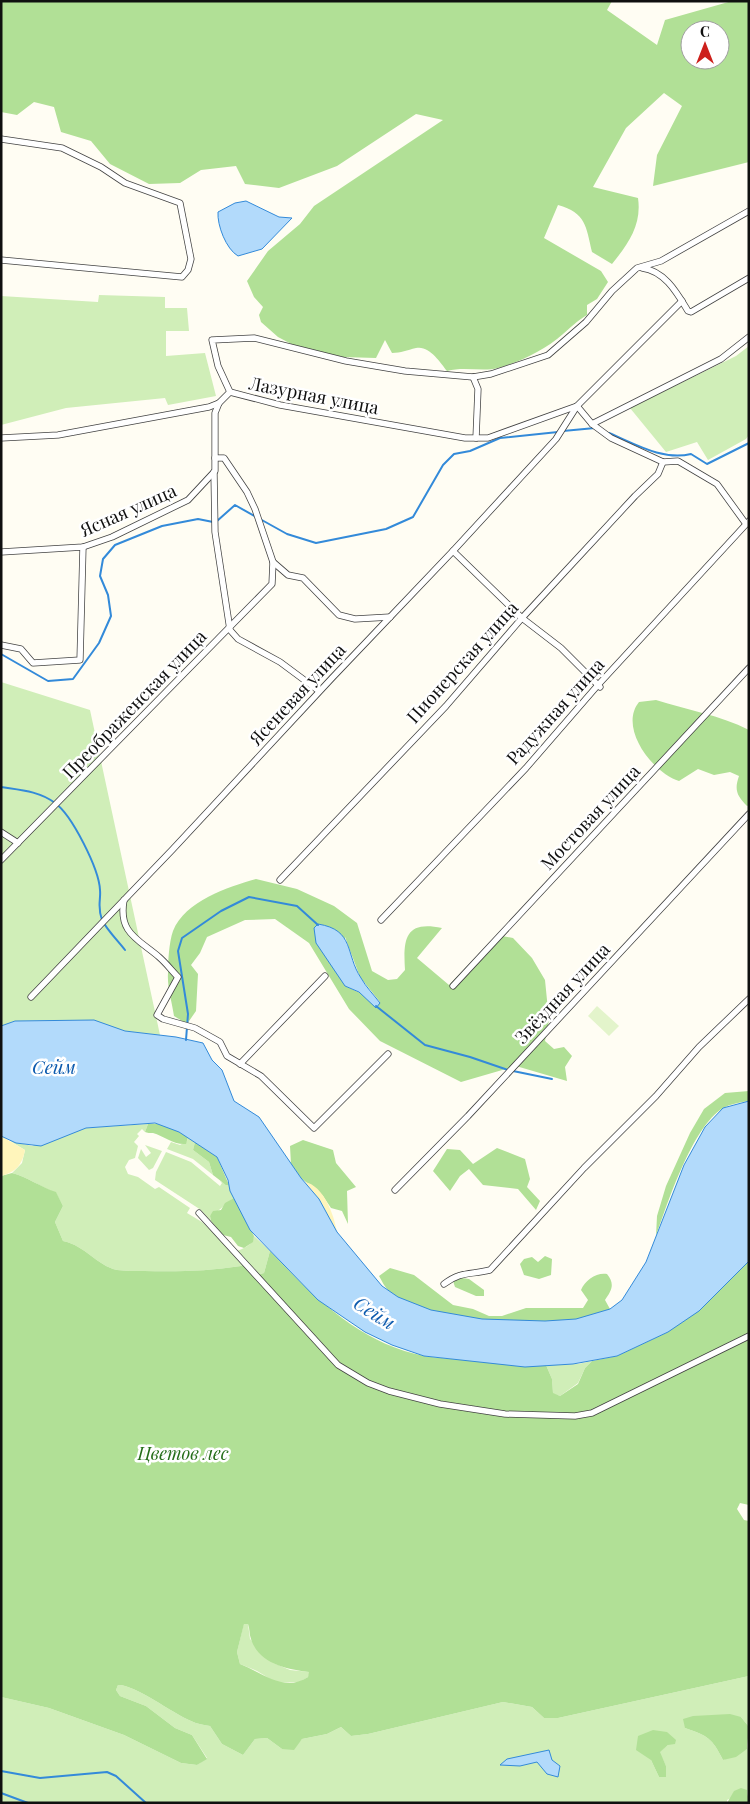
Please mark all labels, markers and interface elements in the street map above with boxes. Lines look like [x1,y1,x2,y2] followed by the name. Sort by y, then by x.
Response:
[680,20,730,70] north arrow
[700,22,710,41] text: С
[246,370,381,419] street label: Лазурная улица
[75,478,180,542] street label: Ясная улица
[401,596,523,728] street label: Пионерская улица
[57,624,211,784] street label: Преображенская улица
[243,638,350,751] street label: Ясеневая улица
[501,653,609,769] street label: Радужная улица
[535,759,645,875] street label: Мостовая улица
[509,937,615,1048] street label: Звёздная улица
[32,1053,76,1079] water label: Сейм
[349,1289,401,1335] water label: Сейм
[136,1441,229,1465] park label: Цветов лес

